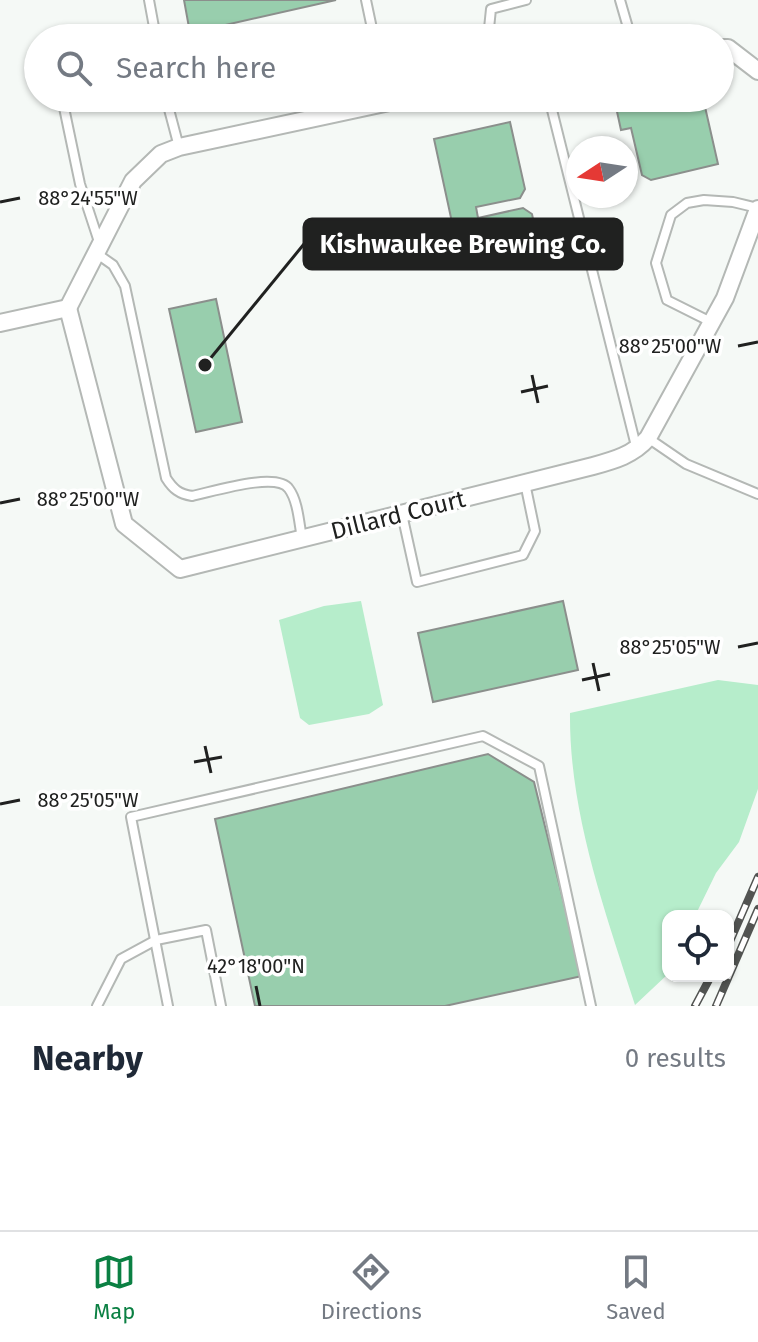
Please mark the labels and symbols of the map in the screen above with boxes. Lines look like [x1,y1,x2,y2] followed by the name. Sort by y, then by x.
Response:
[566,136,638,208] north arrow
[38,186,138,210] text: 88°24'55"W
[304,219,622,269] callout: Kishwaukee Brewing Co.
[320,229,606,260] text: Kishwaukee Brewing Co.
[619,334,722,358] text: 88°25'00"W
[328,485,468,545] street label: Dillard Court
[37,487,140,511] text: 88°25'00"W
[619,635,721,659] text: 88°25'05"W
[37,788,139,812] text: 88°25'05"W
[207,954,305,978] text: 42°18'00"N

